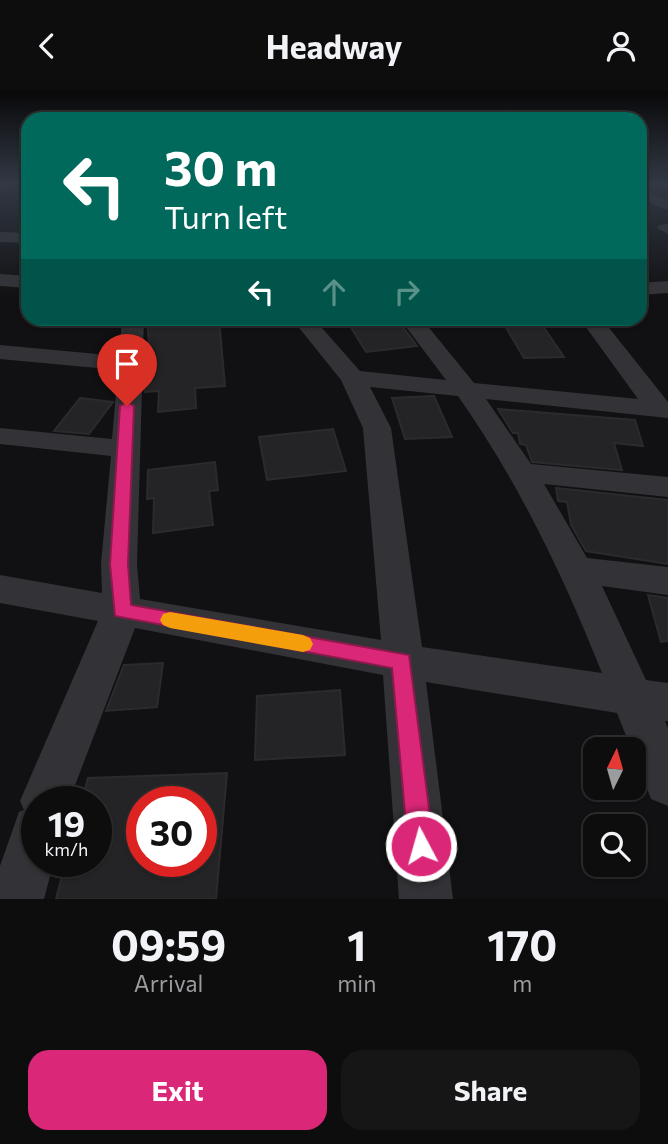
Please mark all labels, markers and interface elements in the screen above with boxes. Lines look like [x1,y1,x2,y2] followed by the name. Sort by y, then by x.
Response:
[266,26,402,66] text: Headway
[28,27,66,65] icon: back
[602,27,640,65] icon: person
[164,136,277,196] text: 30 m
[49,140,140,231] icon: left
[164,196,288,236] text: Turn left
[242,273,280,311] icon: left
[315,273,353,311] icon: ahead
[388,273,426,311] icon: right
[97,334,157,406] pin
[108,345,146,383] icon: arrive
[583,737,646,800] north arrow
[583,737,646,877] map controls
[126,786,217,877] speed limit sign: 30
[48,801,85,844] text: 19
[384,809,458,883] position arrow
[583,814,646,877] button: search
[45,838,88,860] text: km/h
[111,918,226,970] text: 09:59
[347,918,366,970] text: 1
[487,918,557,970] text: 170
[134,969,203,997] text: Arrival
[337,969,376,997] text: min
[512,969,532,997] text: m
[28,1050,327,1130] button: Exit
[341,1050,640,1130] button: Share

